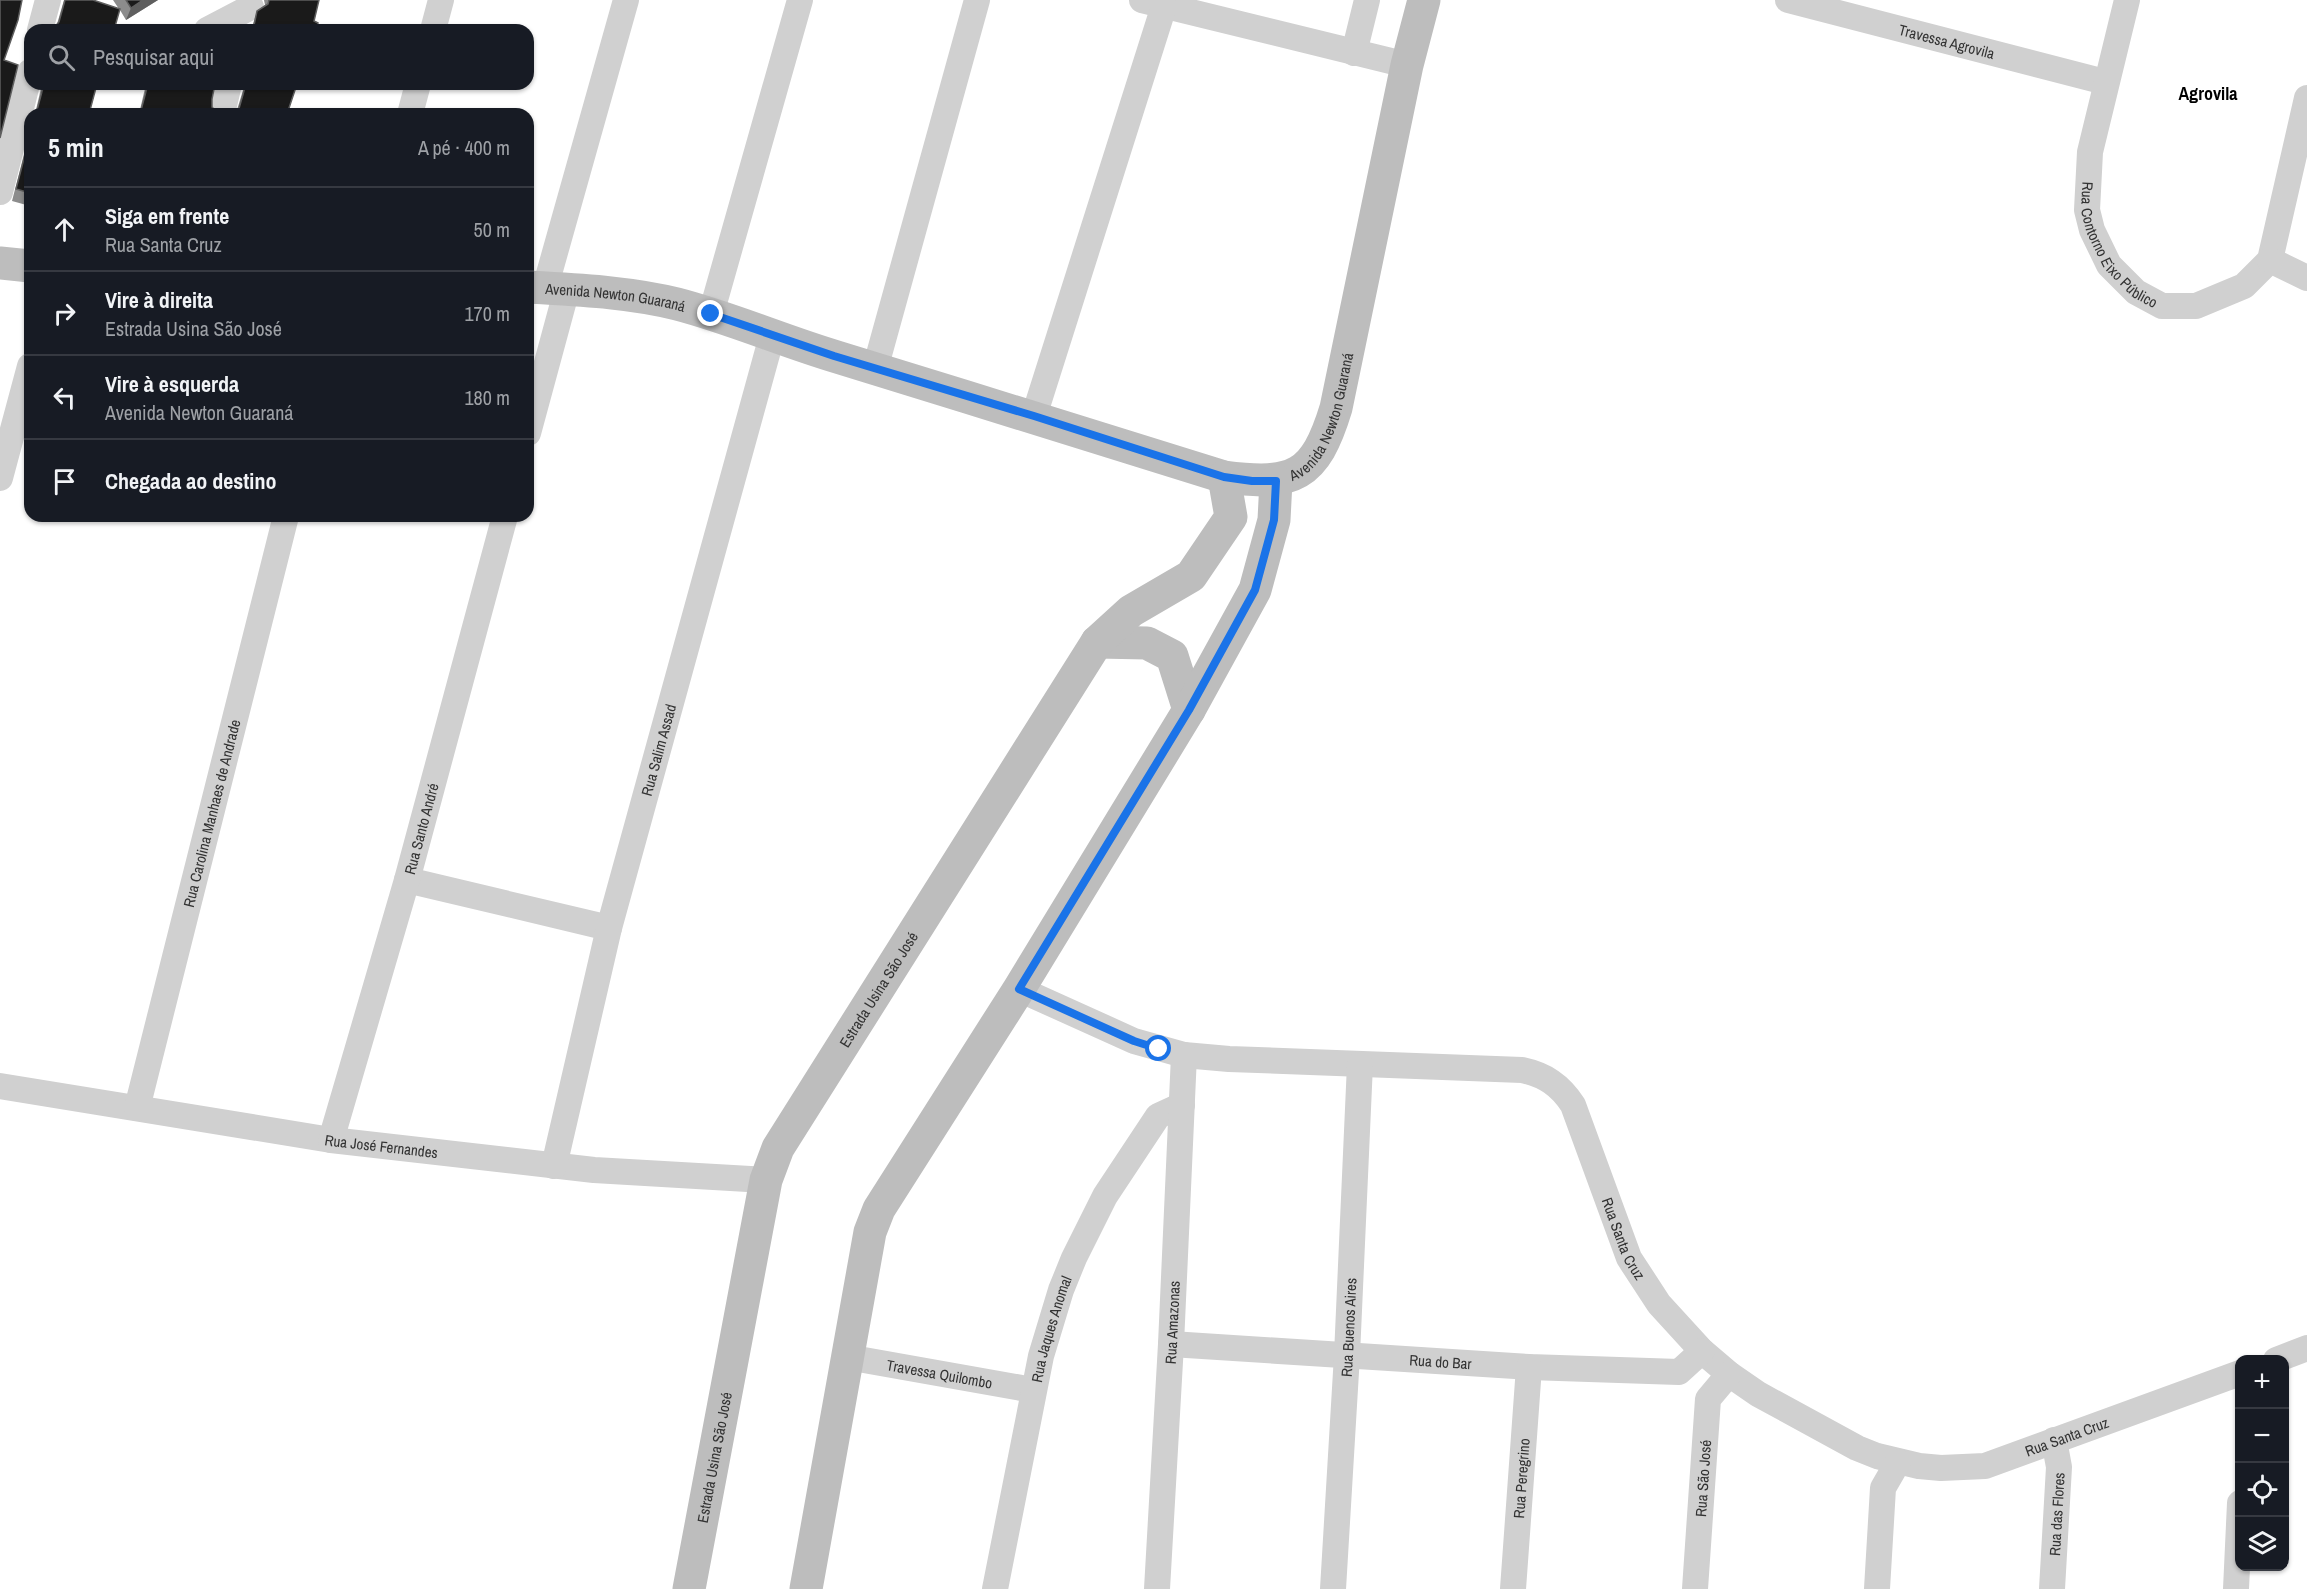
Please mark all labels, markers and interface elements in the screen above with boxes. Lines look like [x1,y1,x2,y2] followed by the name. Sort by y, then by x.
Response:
[1897,19,1997,64] street label: Travessa Agrovila
[24,24,534,90] search box
[45,41,78,74] icon: search
[93,42,214,72] text: Pesquisar aqui
[2178,81,2238,106] district label: Agrovila
[48,130,104,165] text: 5 min
[418,134,510,161] text: A pé · 400 m
[2076,181,2162,312] street label: Rua Contorno Eixo Público
[105,201,229,231] text: Siga em frente
[48,213,81,246] icon: ahead
[474,216,510,243] text: 50 m
[105,231,222,258] text: Rua Santa Cruz
[544,277,688,316] street label: Avenida Newton Guaraná
[105,285,213,315] text: Vire à direita
[48,297,81,330] icon: right
[464,300,510,327] text: 170 m
[697,300,723,326] route end
[105,315,282,342] text: Estrada Usina São José
[1285,351,1358,486] street label: Avenida Newton Guaraná
[105,369,239,399] text: Vire à esquerda
[48,381,81,414] icon: left
[464,384,510,411] text: 180 m
[105,399,293,426] text: Avenida Newton Guaraná
[48,465,81,498] icon: arrive
[105,466,276,496] text: Chegada ao destino
[635,702,681,798] street label: Rua Salim Assad
[177,717,245,909] street label: Rua Carolina Manhaes de Andrade
[398,781,443,877] street label: Rua Santo André
[834,927,922,1051] street label: Estrada Usina São José
[1145,1035,1171,1061] route start
[323,1129,439,1163] street label: Rua José Fernandes
[1597,1194,1651,1284] street label: Rua Santa Cruz
[1026,1272,1076,1384] street label: Rua Jaques Anomal
[1335,1277,1361,1378] street label: Rua Buenos Aires
[1159,1280,1184,1365] street label: Rua Amazonas
[1409,1349,1472,1374] street label: Rua do Bar
[885,1354,994,1393] street label: Travessa Quilombo
[2235,1355,2289,1571] map controls
[2235,1355,2289,1409] button: +
[691,1390,736,1524] street label: Estrada Usina São José
[2235,1409,2289,1463] button: −
[2022,1411,2111,1461] street label: Rua Santa Cruz
[1508,1437,1534,1519] street label: Rua Peregrino
[1689,1439,1716,1518] street label: Rua São José
[2235,1463,2289,1517] button: locate
[2043,1472,2069,1556] street label: Rua das Flores
[2235,1517,2289,1571] button: layers

